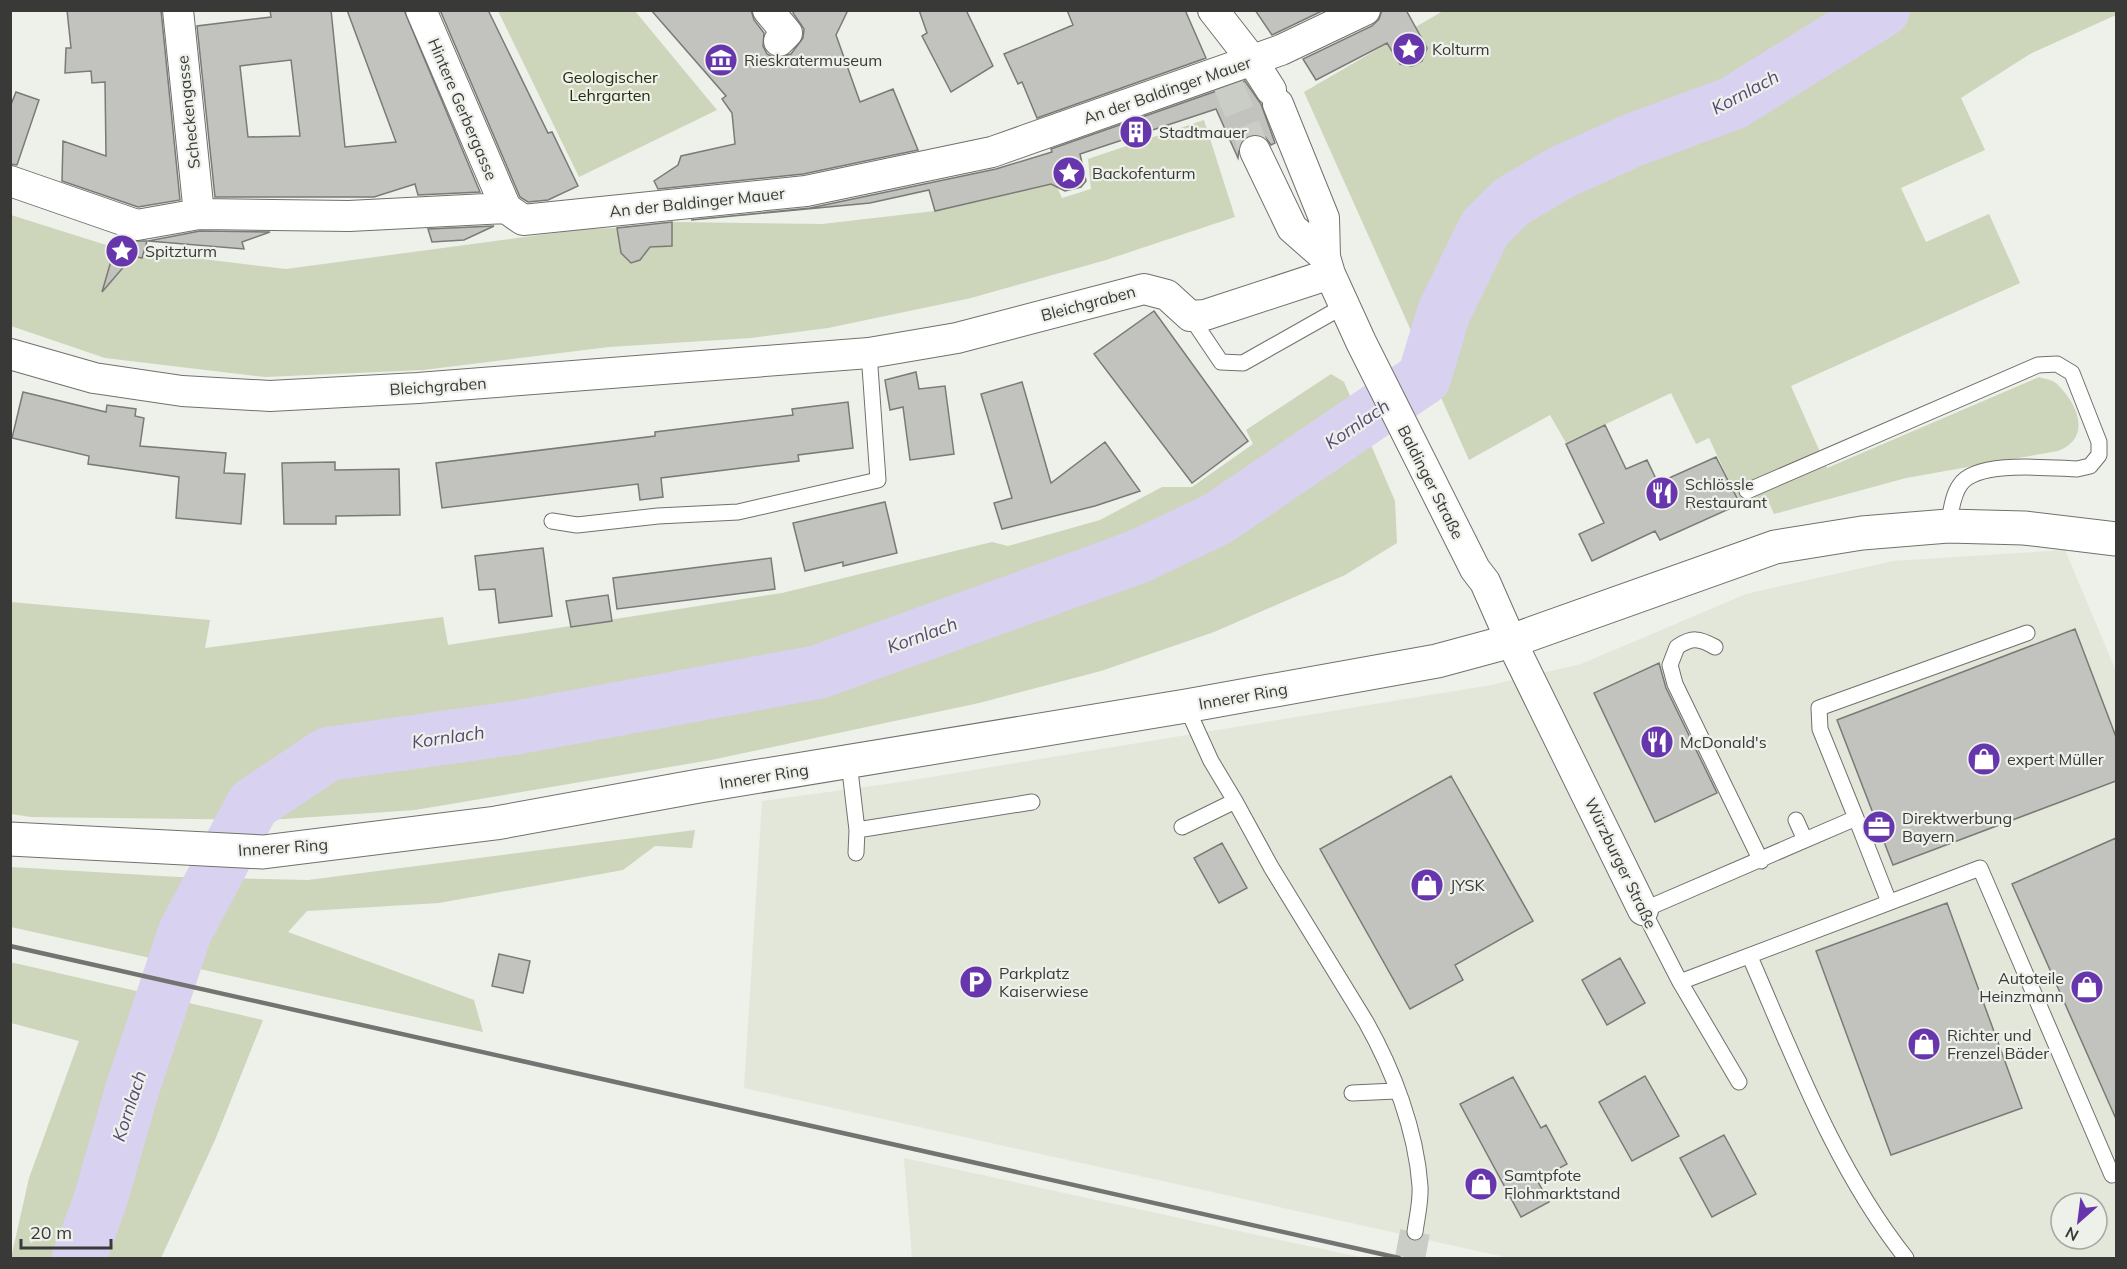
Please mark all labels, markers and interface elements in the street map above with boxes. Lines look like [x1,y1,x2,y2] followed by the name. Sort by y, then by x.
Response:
[1391,31,1427,67] place icon: Kolturm
[424,35,502,183] street label: Hintere Gerbergasse
[1432,39,1490,59] place label: Kolturm
[703,42,739,78] museum icon: Rieskratermuseum
[744,50,882,70] place label: Rieskratermuseum
[1080,52,1254,128] street label: An der Baldinger Mauer
[172,54,204,170] street label: Scheckengasse
[1707,65,1783,119] water label: Kornlach
[562,67,658,105] park label: Geologischer Lehrgarten
[1118,114,1154,150] building icon: Stadtmauer
[1159,122,1247,142] place label: Stadtmauer
[1051,155,1087,191] place icon: Backofenturm
[1092,163,1195,183] place label: Backofenturm
[608,183,786,221] street label: An der Baldinger Mauer
[104,233,140,269] place icon: Spitzturm
[145,241,217,261] place label: Spitzturm
[1038,281,1138,325] street label: Bleichgraben
[389,373,487,399] street label: Bleichgraben
[1320,394,1394,454] water label: Kornlach
[1394,422,1468,542] street label: Baldinger Straße
[1685,474,1768,512] place label: Schlössle Restaurant
[1644,475,1680,511] restaurant icon: Schlössle Restaurant
[884,612,960,658] water label: Kornlach
[1197,678,1289,714] street label: Innerer Ring
[410,721,486,753] water label: Kornlach
[1639,724,1675,760] restaurant icon: McDonald's
[1680,732,1767,752] place label: McDonald's
[1966,741,2002,777] shop icon: expert Müller
[2007,749,2104,769] place label: expert Müller
[718,759,810,793] street label: Innerer Ring
[1581,794,1661,932] street label: Würzburger Straße
[1902,808,2012,846] place label: Direktwerbung Bayern
[1861,809,1897,845] office icon: Direktwerbung Bayern
[237,834,329,860] street label: Innerer Ring
[1409,867,1445,903] shop icon: JYSK
[1450,875,1486,895] place label: JYSK
[999,963,1089,1001] place label: Parkplatz Kaiserwiese
[958,964,994,1000] parking icon: Parkplatz Kaiserwiese
[1979,968,2064,1006] place label: Autoteile Heinzmann
[2069,969,2105,1005] shop icon: Autoteile Heinzmann
[1947,1025,2049,1063] place label: Richter und Frenzel Bäder
[1906,1026,1942,1062] shop icon: Richter und Frenzel Bäder
[107,1068,151,1144] water label: Kornlach
[1504,1165,1620,1203] place label: Samtpfote Flohmarktstand
[1463,1166,1499,1202] shop icon: Samtpfote Flohmarktstand
[2049,1191,2109,1251] north arrow
[21,1212,111,1250] scale bar
[30,1221,72,1244] text: 20 m
[2062,1223,2082,1246] text: N

